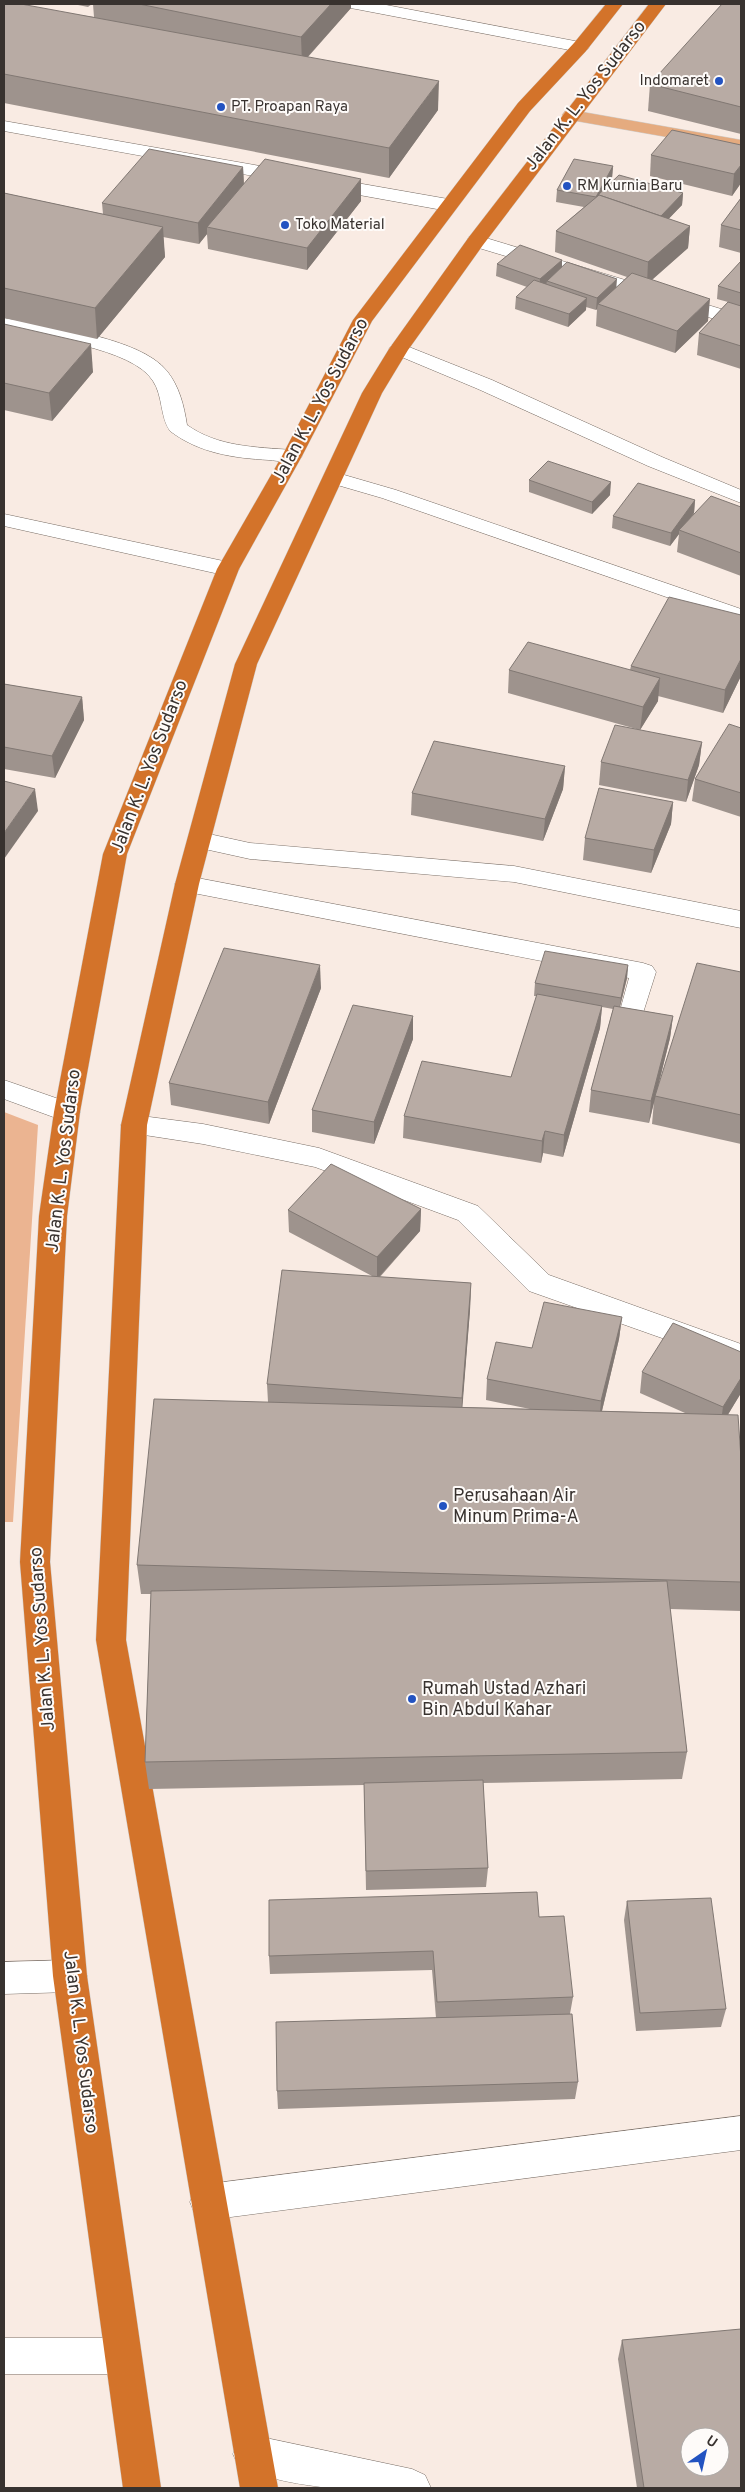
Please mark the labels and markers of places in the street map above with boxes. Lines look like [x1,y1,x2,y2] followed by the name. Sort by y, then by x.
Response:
[639,72,709,91] place label: Indomaret
[713,75,725,87] marker: Indomaret
[231,98,348,117] place label: PT. Proapan Raya
[215,101,227,113] marker: PT. Proapan Raya
[577,177,683,196] place label: RM Kurnia Baru
[561,180,573,192] marker: RM Kurnia Baru
[295,216,385,235] place label: Toko Material
[279,219,291,231] marker: Toko Material
[453,1485,579,1529] place label: Perusahaan Air Minum Prima-A
[437,1500,449,1512] marker: Perusahaan Air Minum Prima-A
[422,1678,586,1722] place label: Rumah Ustad Azhari Bin Abdul Kahar
[406,1693,418,1705] marker: Rumah Ustad Azhari Bin Abdul Kahar

